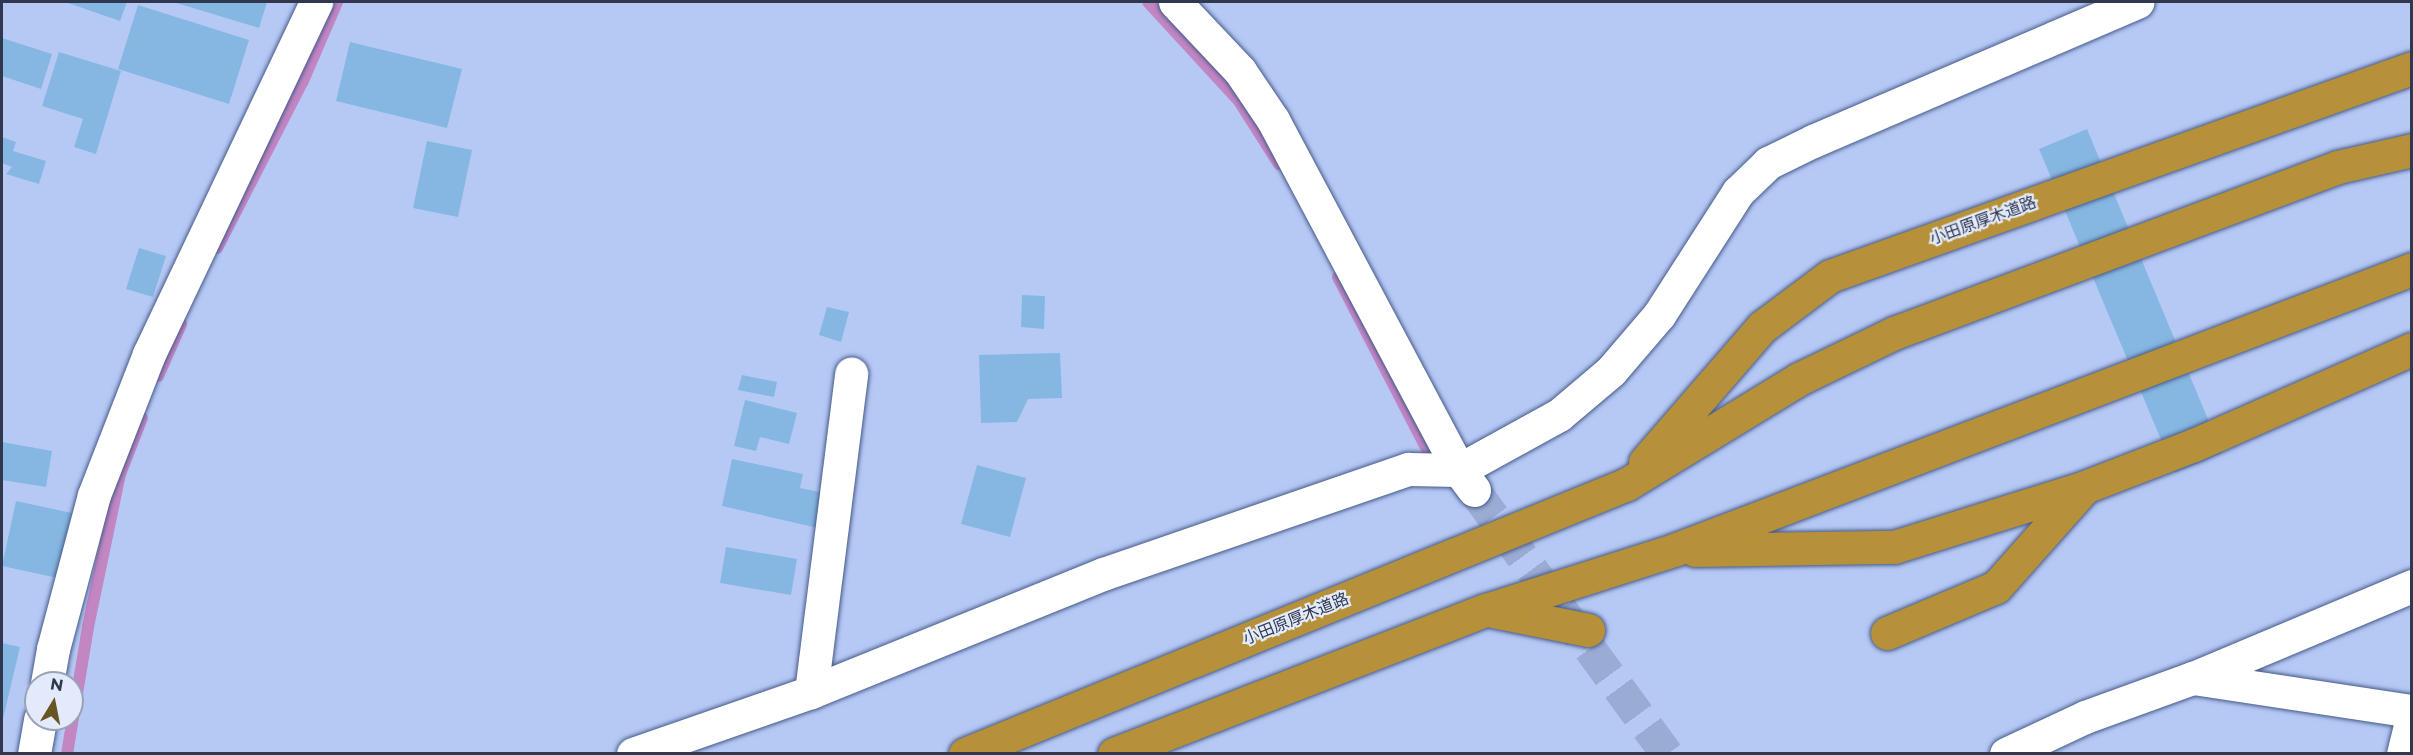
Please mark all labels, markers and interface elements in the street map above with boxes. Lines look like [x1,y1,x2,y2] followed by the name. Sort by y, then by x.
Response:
[1927,193,2039,249] street label: 小田原厚木道路
[1240,589,1352,649] street label: 小田原厚木道路
[24,671,84,731] north arrow
[49,674,65,695] text: N

